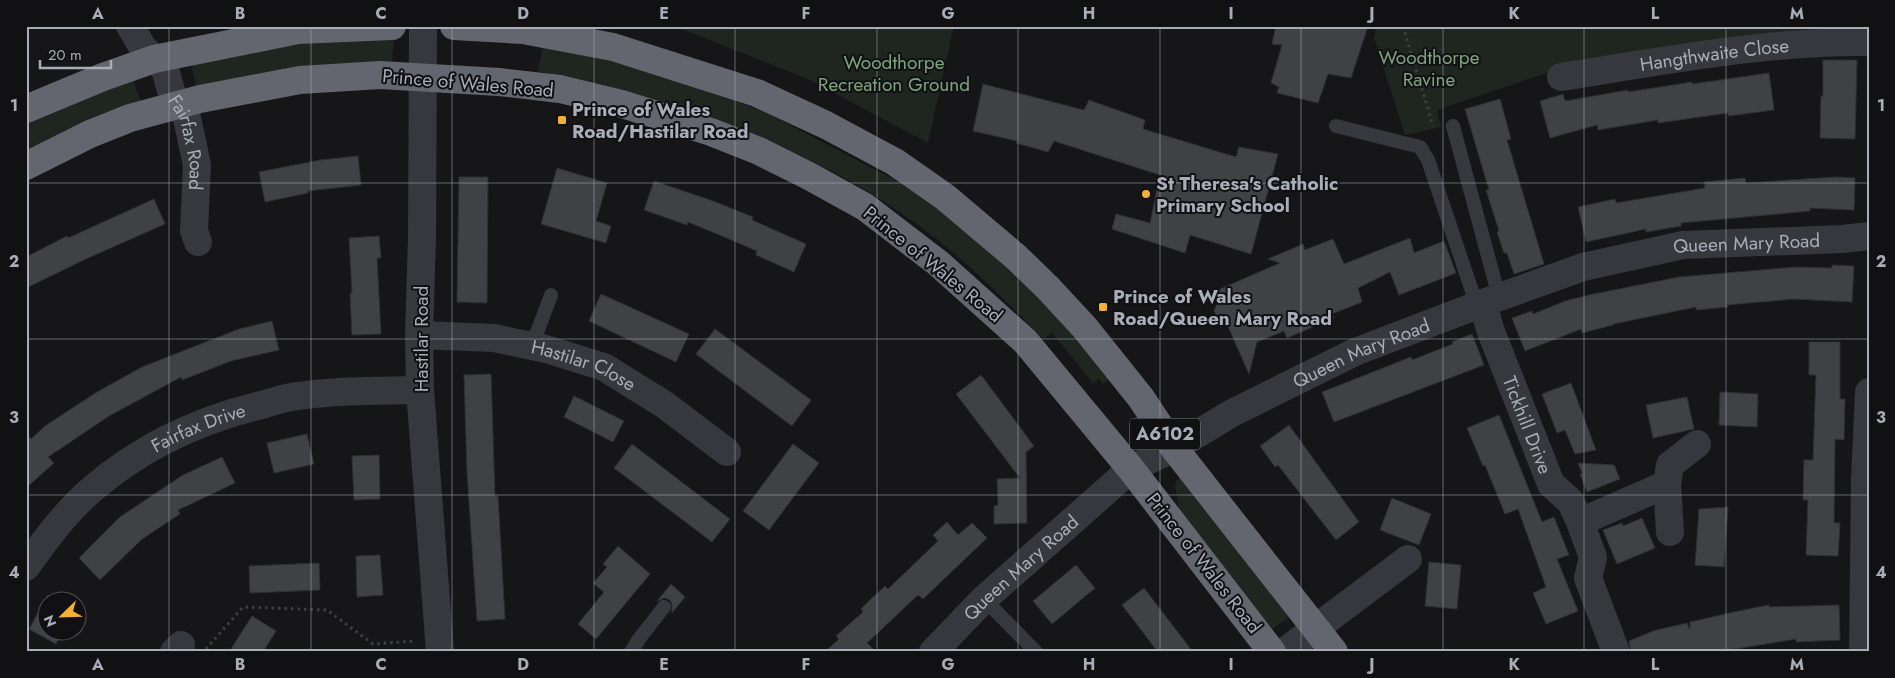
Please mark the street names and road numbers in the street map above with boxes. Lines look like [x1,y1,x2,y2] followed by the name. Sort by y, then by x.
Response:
[1638,32,1790,78] street label: Hangthwaite Close
[381,62,555,104] street label: Prince of Wales Road
[162,89,211,191] street label: Fairfax Road
[858,199,1008,329] street label: Prince of Wales Road
[1670,226,1820,260] street label: Queen Mary Road
[408,286,435,392] street label: Hastilar Road
[1288,311,1433,394] street label: Queen Mary Road
[529,333,641,397] street label: Hastilar Close
[1496,372,1559,478] street label: Tickhill Drive
[146,396,249,459] street label: Fairfax Drive
[1130,418,1200,449] road number: A6102
[1140,487,1268,639] street label: Prince of Wales Road
[957,508,1084,626] street label: Queen Mary Road

